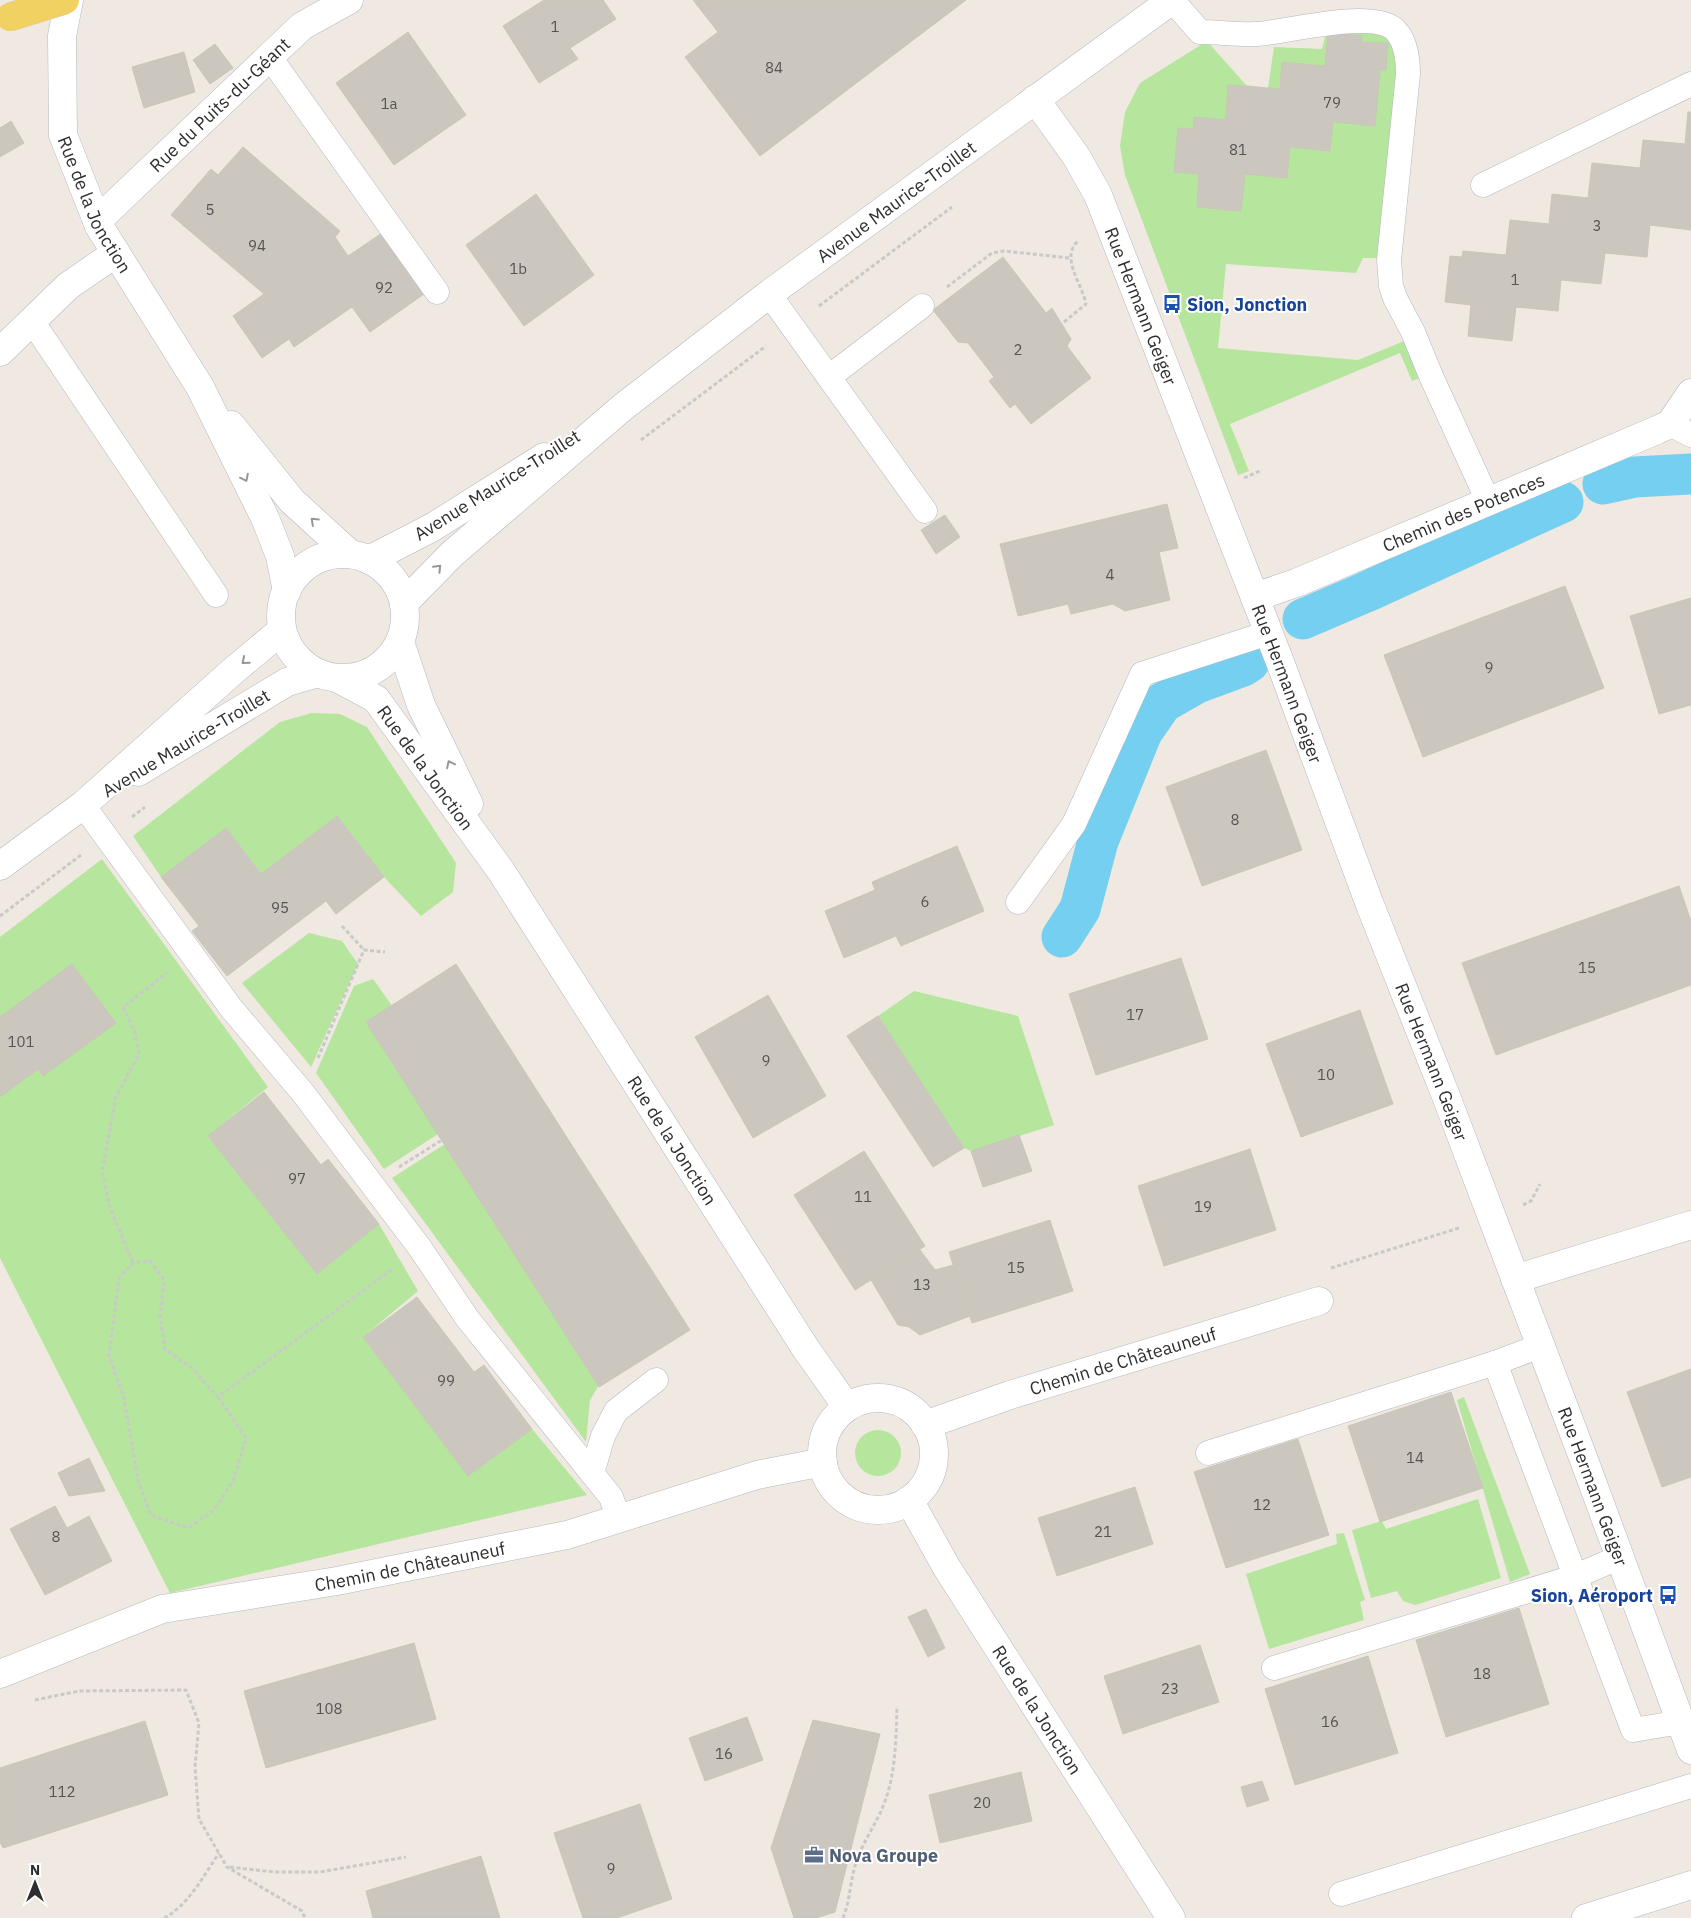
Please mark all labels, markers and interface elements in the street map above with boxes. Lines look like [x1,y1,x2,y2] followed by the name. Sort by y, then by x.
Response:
[550,17,560,36] house number: 1
[144,32,295,177] street label: Rue du Puits-du-Géant
[765,58,783,77] house number: 84
[1323,93,1341,112] house number: 79
[380,94,398,113] house number: 1a
[53,132,137,277] street label: Rue de la Jonction
[812,135,980,267] street label: Avenue Maurice-Troillet
[1229,140,1247,159] house number: 81
[205,200,215,219] house number: 5
[1592,216,1602,235] house number: 3
[1100,223,1183,389] street label: Rue Hermann Geiger
[248,236,266,255] house number: 94
[509,259,527,278] house number: 1b
[1510,270,1520,289] house number: 1
[375,278,393,297] house number: 92
[1161,293,1183,315] bus stop icon: Sion, Jonction
[1187,293,1307,316] place label: Sion, Jonction
[1013,340,1023,359] house number: 2
[410,424,584,546] street label: Avenue Maurice-Troillet
[1379,468,1548,557] street label: Chemin des Potences
[239,473,249,482] one-way arrow
[311,518,320,527] one-way arrow
[432,565,441,574] one-way arrow
[1105,565,1115,584] house number: 4
[1247,601,1328,767] street label: Rue Hermann Geiger
[242,655,251,663] one-way arrow
[1484,658,1494,677] house number: 9
[98,684,274,802] street label: Avenue Maurice-Troillet
[373,700,479,835] street label: Rue de la Jonction
[445,760,456,769] one-way arrow
[1230,810,1240,829] house number: 8
[920,892,930,911] house number: 6
[271,898,289,917] house number: 95
[1578,958,1596,977] house number: 15
[1391,979,1474,1144] street label: Rue Hermann Geiger
[1126,1005,1144,1024] house number: 17
[7,1032,35,1051] house number: 101
[761,1051,771,1070] house number: 9
[1317,1065,1335,1084] house number: 10
[623,1071,722,1209] street label: Rue de la Jonction
[288,1169,306,1188] house number: 97
[854,1187,872,1206] house number: 11
[1194,1197,1212,1216] house number: 19
[1007,1258,1025,1277] house number: 15
[913,1275,931,1294] house number: 13
[1027,1321,1219,1400] street label: Chemin de Châteauneuf
[437,1371,455,1390] house number: 99
[1553,1403,1634,1569] street label: Rue Hermann Geiger
[1406,1448,1424,1467] house number: 14
[1253,1495,1271,1514] house number: 12
[1094,1522,1112,1541] house number: 21
[51,1527,61,1546] house number: 8
[313,1536,507,1596] street label: Chemin de Châteauneuf
[1531,1584,1653,1607] place label: Sion, Aéroport
[1657,1584,1679,1606] bus stop icon: Sion, Aéroport
[988,1641,1087,1779] street label: Rue de la Jonction
[1473,1664,1491,1683] house number: 18
[1161,1679,1179,1698] house number: 23
[315,1699,343,1718] house number: 108
[1321,1712,1339,1731] house number: 16
[715,1744,733,1763] house number: 16
[48,1782,76,1801] house number: 112
[973,1793,991,1812] house number: 20
[803,1844,825,1866] office icon: Nova Groupe
[829,1844,938,1867] place label: Nova Groupe
[10,1858,60,1908] north arrow
[606,1859,616,1878] house number: 9
[30,1861,40,1879] text: N

